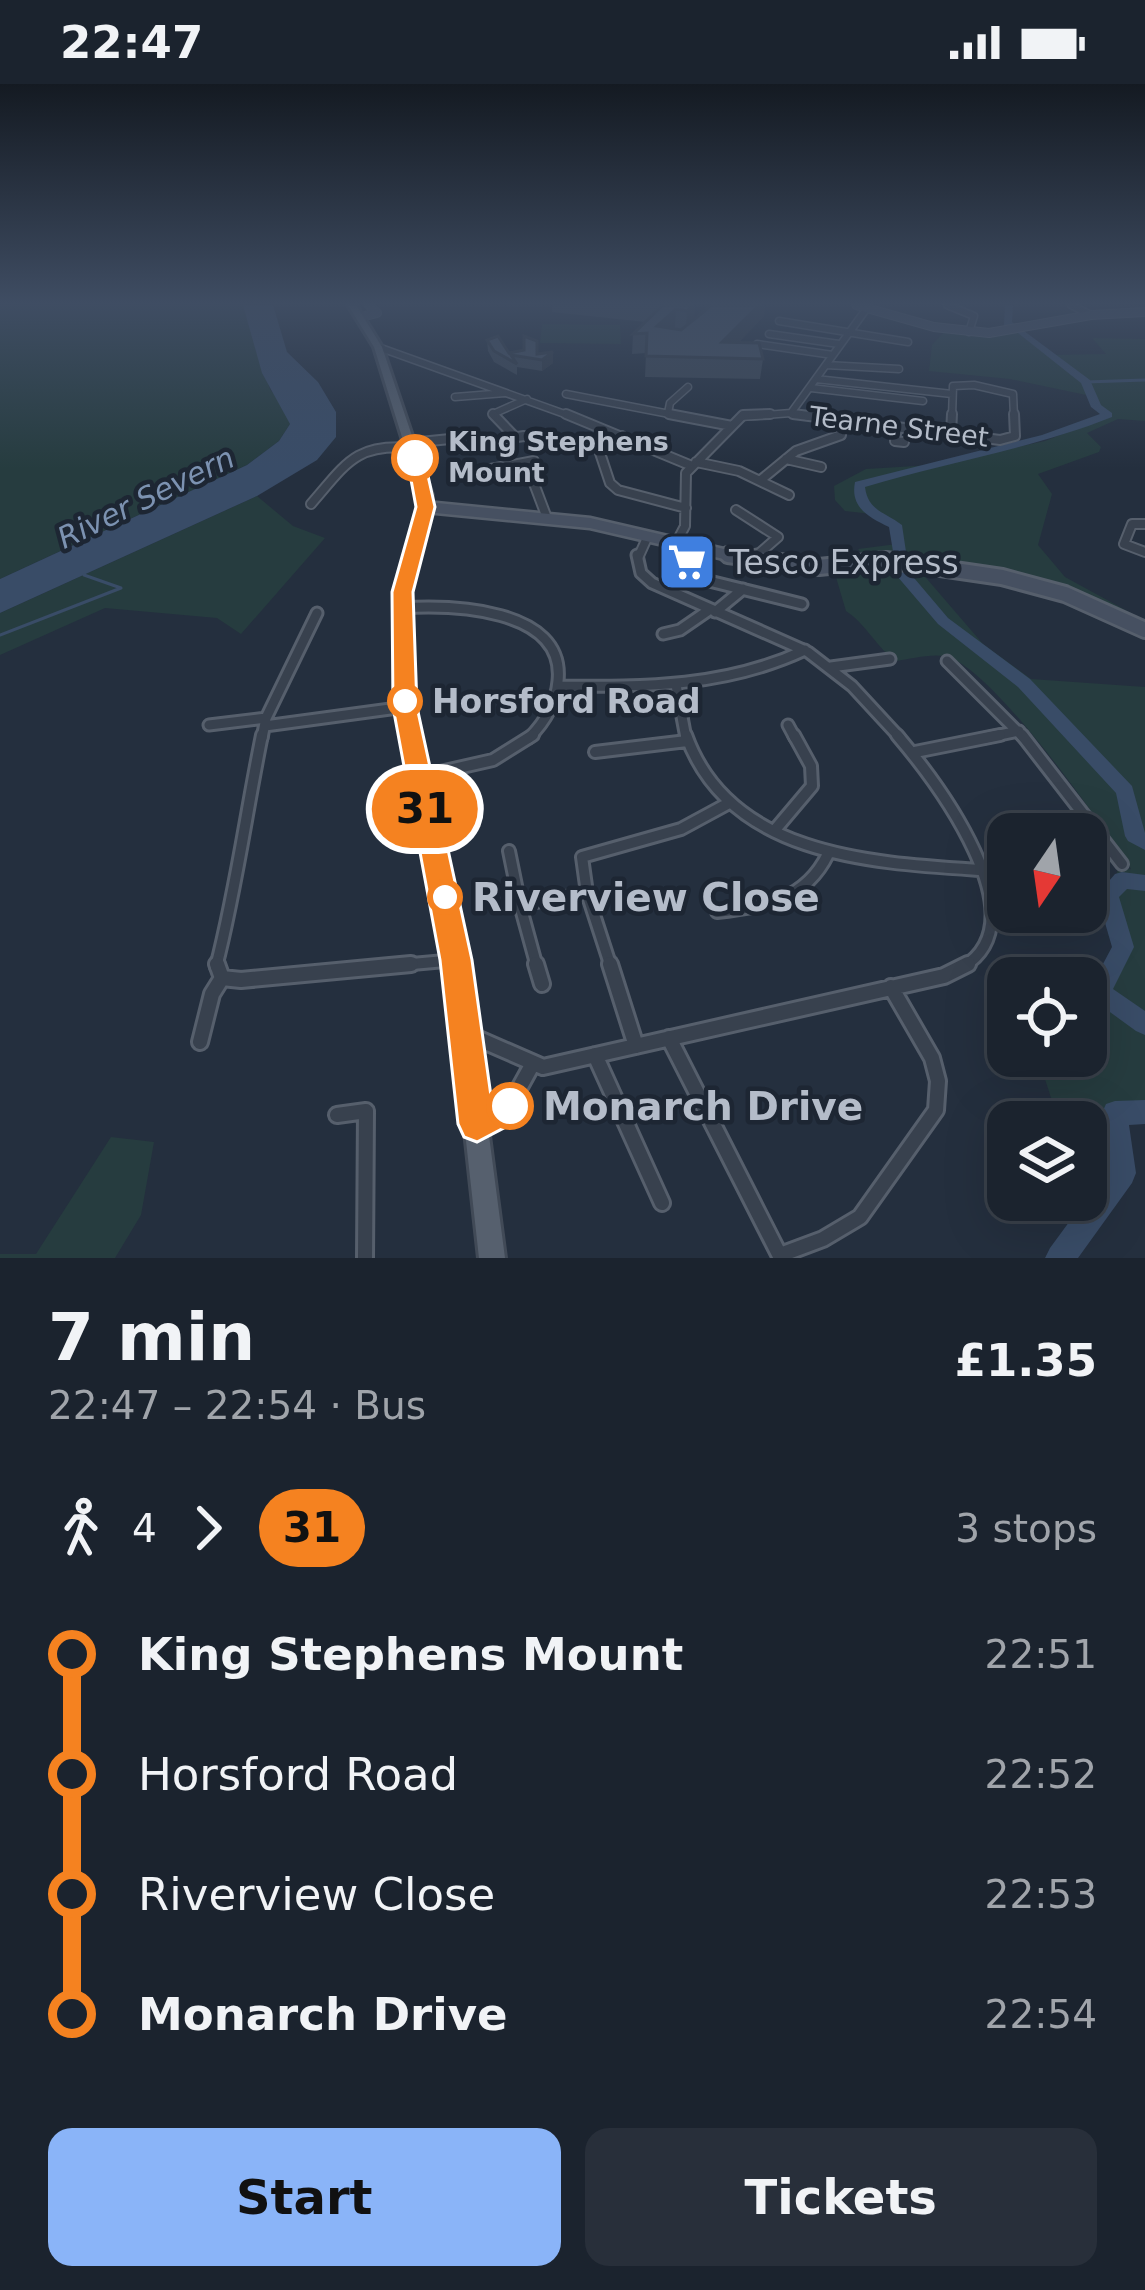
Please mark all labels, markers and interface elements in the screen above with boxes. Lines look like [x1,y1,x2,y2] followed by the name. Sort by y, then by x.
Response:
[60,16,203,69] text: 22:47
[807,400,990,453] street label: Tearne Street
[448,426,669,488] place label: King Stephens Mount
[393,436,437,480] marker: King Stephens Mount
[52,440,240,555] water label: River Severn
[656,531,718,593] supermarket icon: Tesco Express
[728,543,959,582] place label: Tesco Express
[432,682,701,721] place label: Horsford Road
[389,685,421,717] marker: Horsford Road
[371,770,479,848] line badge: 31
[396,784,454,833] text: 31
[987,813,1107,933] north arrow
[987,813,1107,1221] map controls
[472,875,820,920] place label: Riverview Close
[429,881,461,913] marker: Riverview Close
[987,957,1107,1077] button: locate
[488,1084,532,1128] marker: Monarch Drive
[543,1084,863,1129] place label: Monarch Drive
[987,1101,1107,1221] button: layers
[48,1299,255,1376] text: 7 min
[955,1334,1097,1387] text: £1.35
[48,1383,426,1428] text: 22:47 – 22:54 · Bus
[48,1495,114,1561] icon: walk
[175,1495,241,1561] icon: forward
[283,1503,341,1552] text: 31
[132,1506,157,1551] text: 4
[955,1506,1097,1551] text: 3 stops
[138,1628,683,1681] text: King Stephens Mount
[985,1632,1097,1677] text: 22:51
[138,1748,458,1801] text: Horsford Road
[985,1752,1097,1797] text: 22:52
[138,1868,495,1921] text: Riverview Close
[985,1872,1097,1917] text: 22:53
[138,1988,508,2041] text: Monarch Drive
[985,1992,1097,2037] text: 22:54
[48,2128,561,2266] button: Start
[585,2128,1097,2266] button: Tickets

